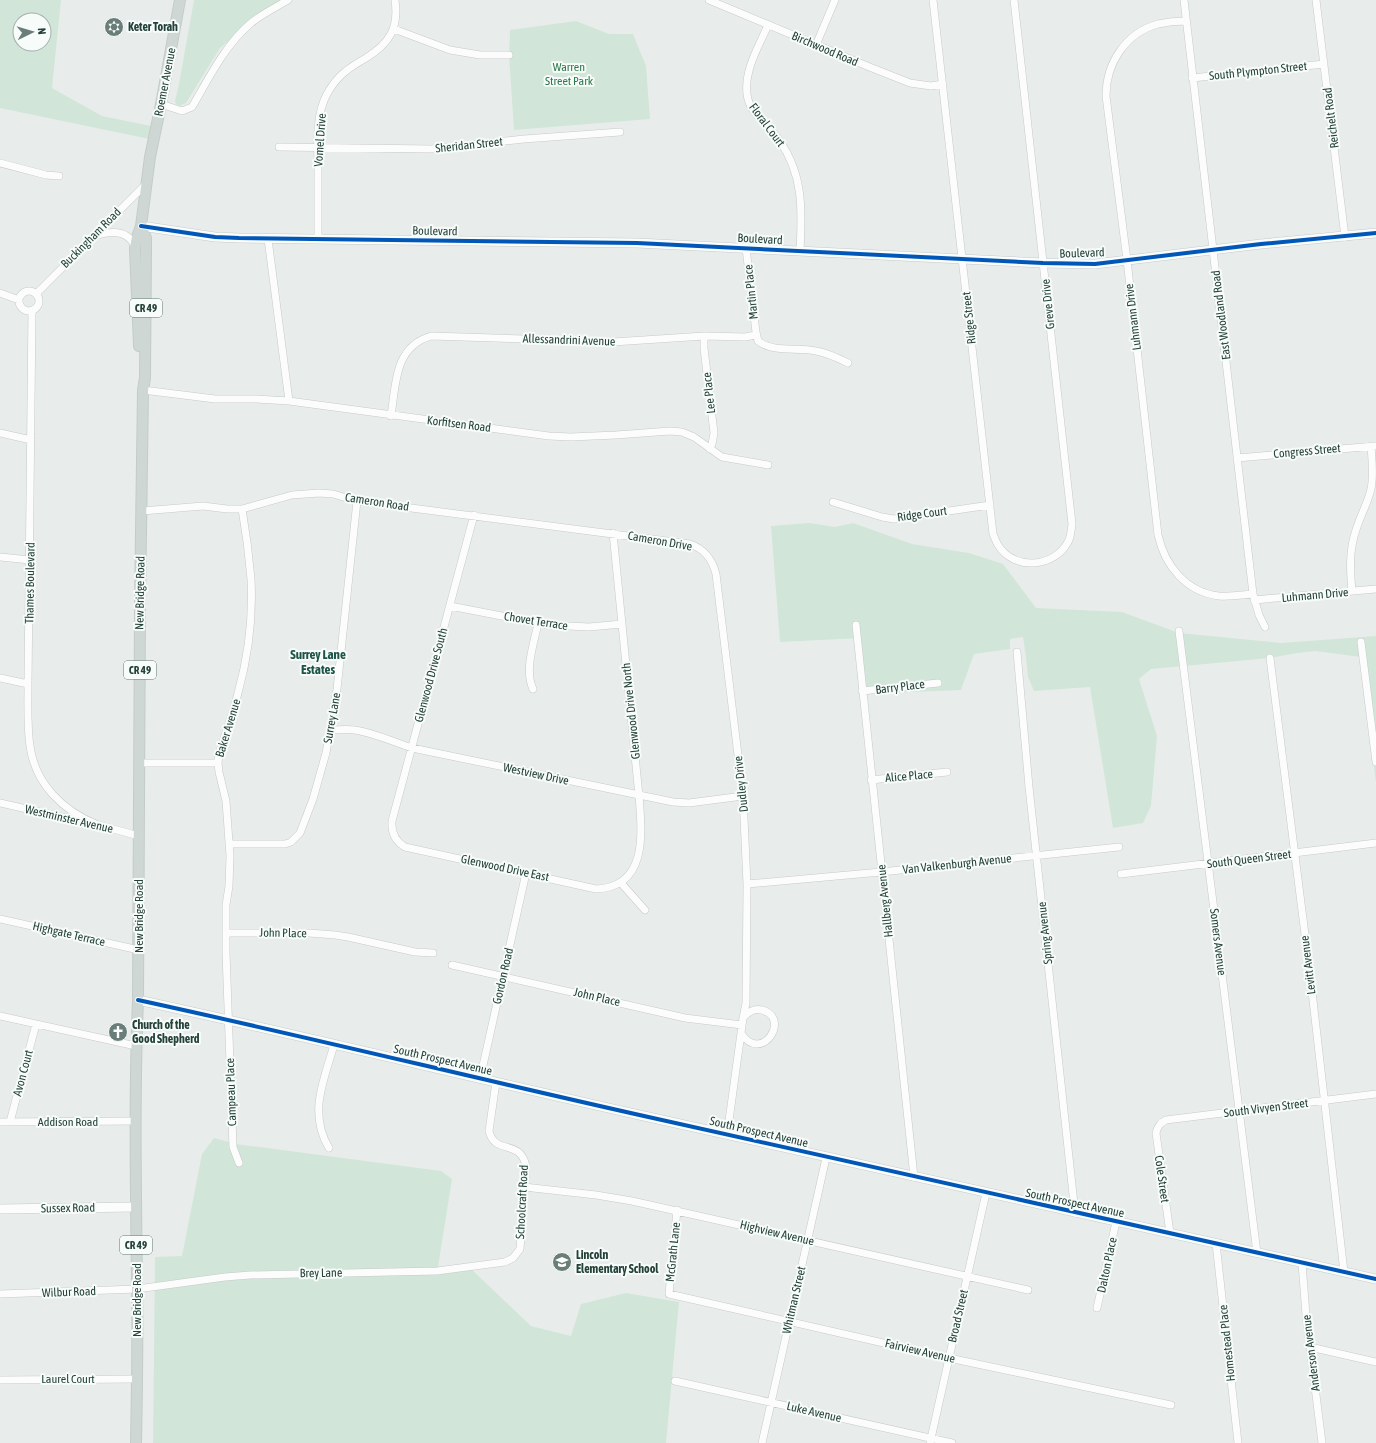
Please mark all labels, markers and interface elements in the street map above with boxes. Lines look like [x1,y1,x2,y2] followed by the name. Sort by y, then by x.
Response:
[12,12,52,52] north arrow
[103,16,125,38] synagogue icon: Keter Torah
[128,20,178,34] place label: Keter Torah
[36,27,48,35] text: N
[790,29,860,69] street label: Birchwood Road
[151,47,179,117] street label: Roemer Avenue
[1208,59,1308,83] street label: South Plympton Street
[545,60,594,88] park label: Warren Street Park
[1320,87,1342,149] street label: Reichelt Road
[746,100,788,150] street label: Floral Court
[311,113,329,167] street label: Vomel Drive
[435,134,504,155] street label: Sheridan Street
[58,205,124,271] street label: Buckingham Road
[412,224,458,238] street label: Boulevard
[737,231,783,247] street label: Boulevard
[1059,245,1105,261] street label: Boulevard
[741,264,761,320] street label: Martin Place
[1209,269,1233,361] street label: East Woodland Road
[1038,278,1058,330] street label: Greve Drive
[1122,283,1144,351] street label: Luhmann Drive
[959,290,979,345] street label: Ridge Street
[130,299,162,317] road number: CR 49
[522,331,616,349] street label: Allessandrini Avenue
[700,372,718,414] street label: Lee Place
[426,413,492,435] street label: Korfitsen Road
[1273,441,1342,461] street label: Congress Street
[344,490,410,514] street label: Cameron Road
[896,504,948,524] street label: Ridge Court
[627,528,693,554] street label: Cameron Drive
[22,542,38,624] street label: Thames Boulevard
[132,556,148,630] street label: New Bridge Road
[1281,585,1349,605] street label: Luhmann Drive
[503,609,569,633] street label: Chovet Terrace
[412,626,450,724] street label: Glenwood Drive South
[290,647,346,677] district label: Surrey Lane Estates
[124,661,156,679] road number: CR 49
[619,662,643,760] street label: Glenwood Drive North
[875,677,925,697] street label: Barry Place
[321,692,343,744] street label: Surrey Lane
[213,697,243,759] street label: Baker Avenue
[731,755,751,813] street label: Dudley Drive
[502,760,570,788] street label: Westview Drive
[885,767,933,785] street label: Alice Place
[24,802,114,836] street label: Westminster Avenue
[1206,847,1292,871] street label: South Queen Street
[902,851,1012,877] street label: Van Valkenburgh Avenue
[460,852,551,884] street label: Glenwood Drive East
[874,864,896,938] street label: Hallberg Avenue
[132,879,146,953] street label: New Bridge Road
[1035,901,1055,965] street label: Spring Avenue
[1207,908,1229,976] street label: Somers Avenue
[31,919,107,949] street label: Highgate Terrace
[259,926,307,940] street label: John Place
[1297,935,1319,995] street label: Levitt Avenue
[490,947,516,1005] street label: Gordon Road
[572,985,622,1009] street label: John Place
[132,1018,200,1046] place label: Church of the Good Shepherd
[107,1021,129,1043] church icon: Church of the Good Shepherd
[392,1042,494,1078] street label: South Prospect Avenue
[10,1048,36,1098] street label: Avon Court
[223,1058,239,1126] street label: Campeau Place
[1223,1096,1310,1120] street label: South Vivyen Street
[708,1114,810,1150] street label: South Prospect Avenue
[38,1115,98,1129] street label: Addison Road
[1152,1154,1172,1204] street label: Cole Street
[513,1165,531,1239] street label: Schoolcraft Road
[1024,1186,1126,1220] street label: South Prospect Avenue
[41,1201,95,1215] street label: Sussex Road
[739,1218,815,1248] street label: Highview Avenue
[663,1221,683,1283] street label: McGrath Lane
[120,1236,152,1254] road number: CR 49
[1094,1236,1120,1294] street label: Dalton Place
[576,1248,659,1276] place label: Lincoln Elementary School
[551,1251,573,1273] school or university icon: Lincoln Elementary School
[130,1263,144,1337] street label: New Bridge Road
[779,1264,809,1335] street label: Whitman Street
[300,1266,342,1280] street label: Brey Lane
[42,1284,96,1300] street label: Wilbur Road
[945,1288,971,1344] street label: Broad Street
[1216,1304,1238,1382] street label: Homestead Place
[1299,1314,1323,1392] street label: Anderson Avenue
[884,1336,956,1366] street label: Fairview Avenue
[41,1372,95,1386] street label: Laurel Court
[785,1399,843,1425] street label: Luke Avenue

